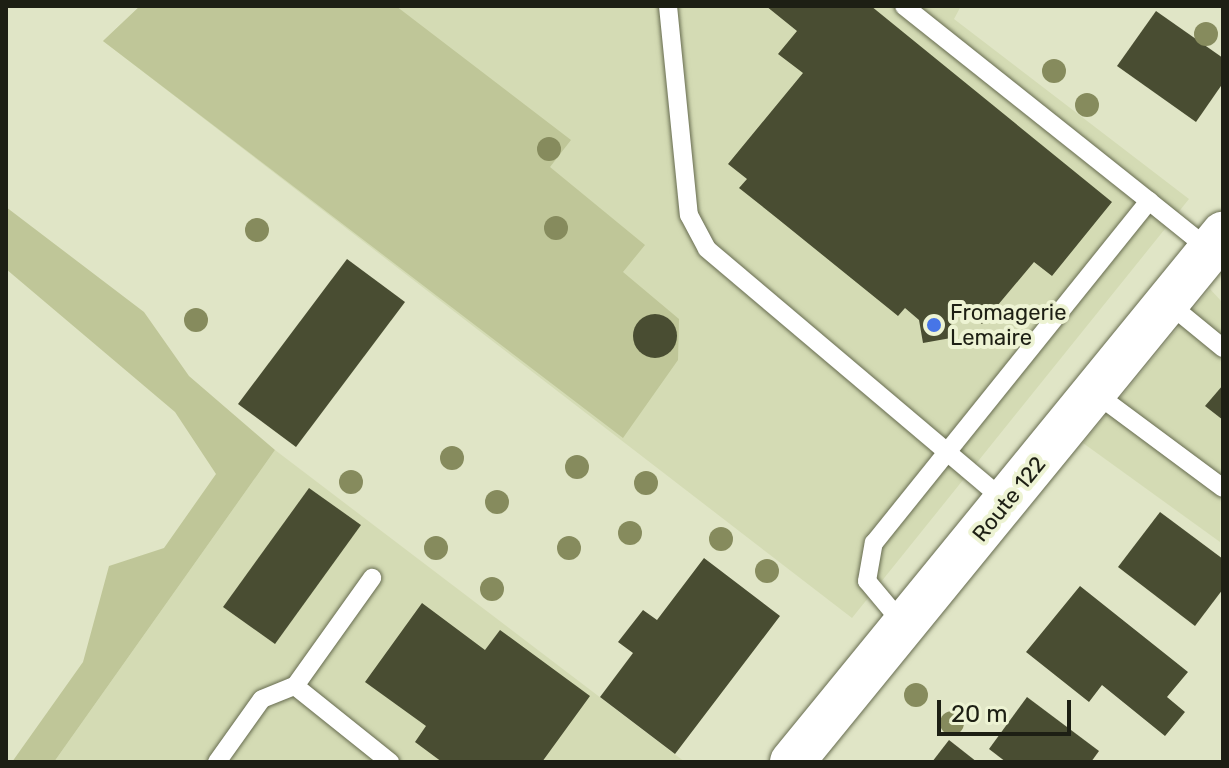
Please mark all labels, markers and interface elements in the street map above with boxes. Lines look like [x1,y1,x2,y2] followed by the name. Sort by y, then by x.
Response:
[950,299,1066,350] place label: Fromagerie Lemaire
[925,316,943,334] marker: Fromagerie Lemaire
[967,451,1051,547] street label: Route 122
[941,684,1075,734] scale bar
[951,700,1008,728] text: 20 m

